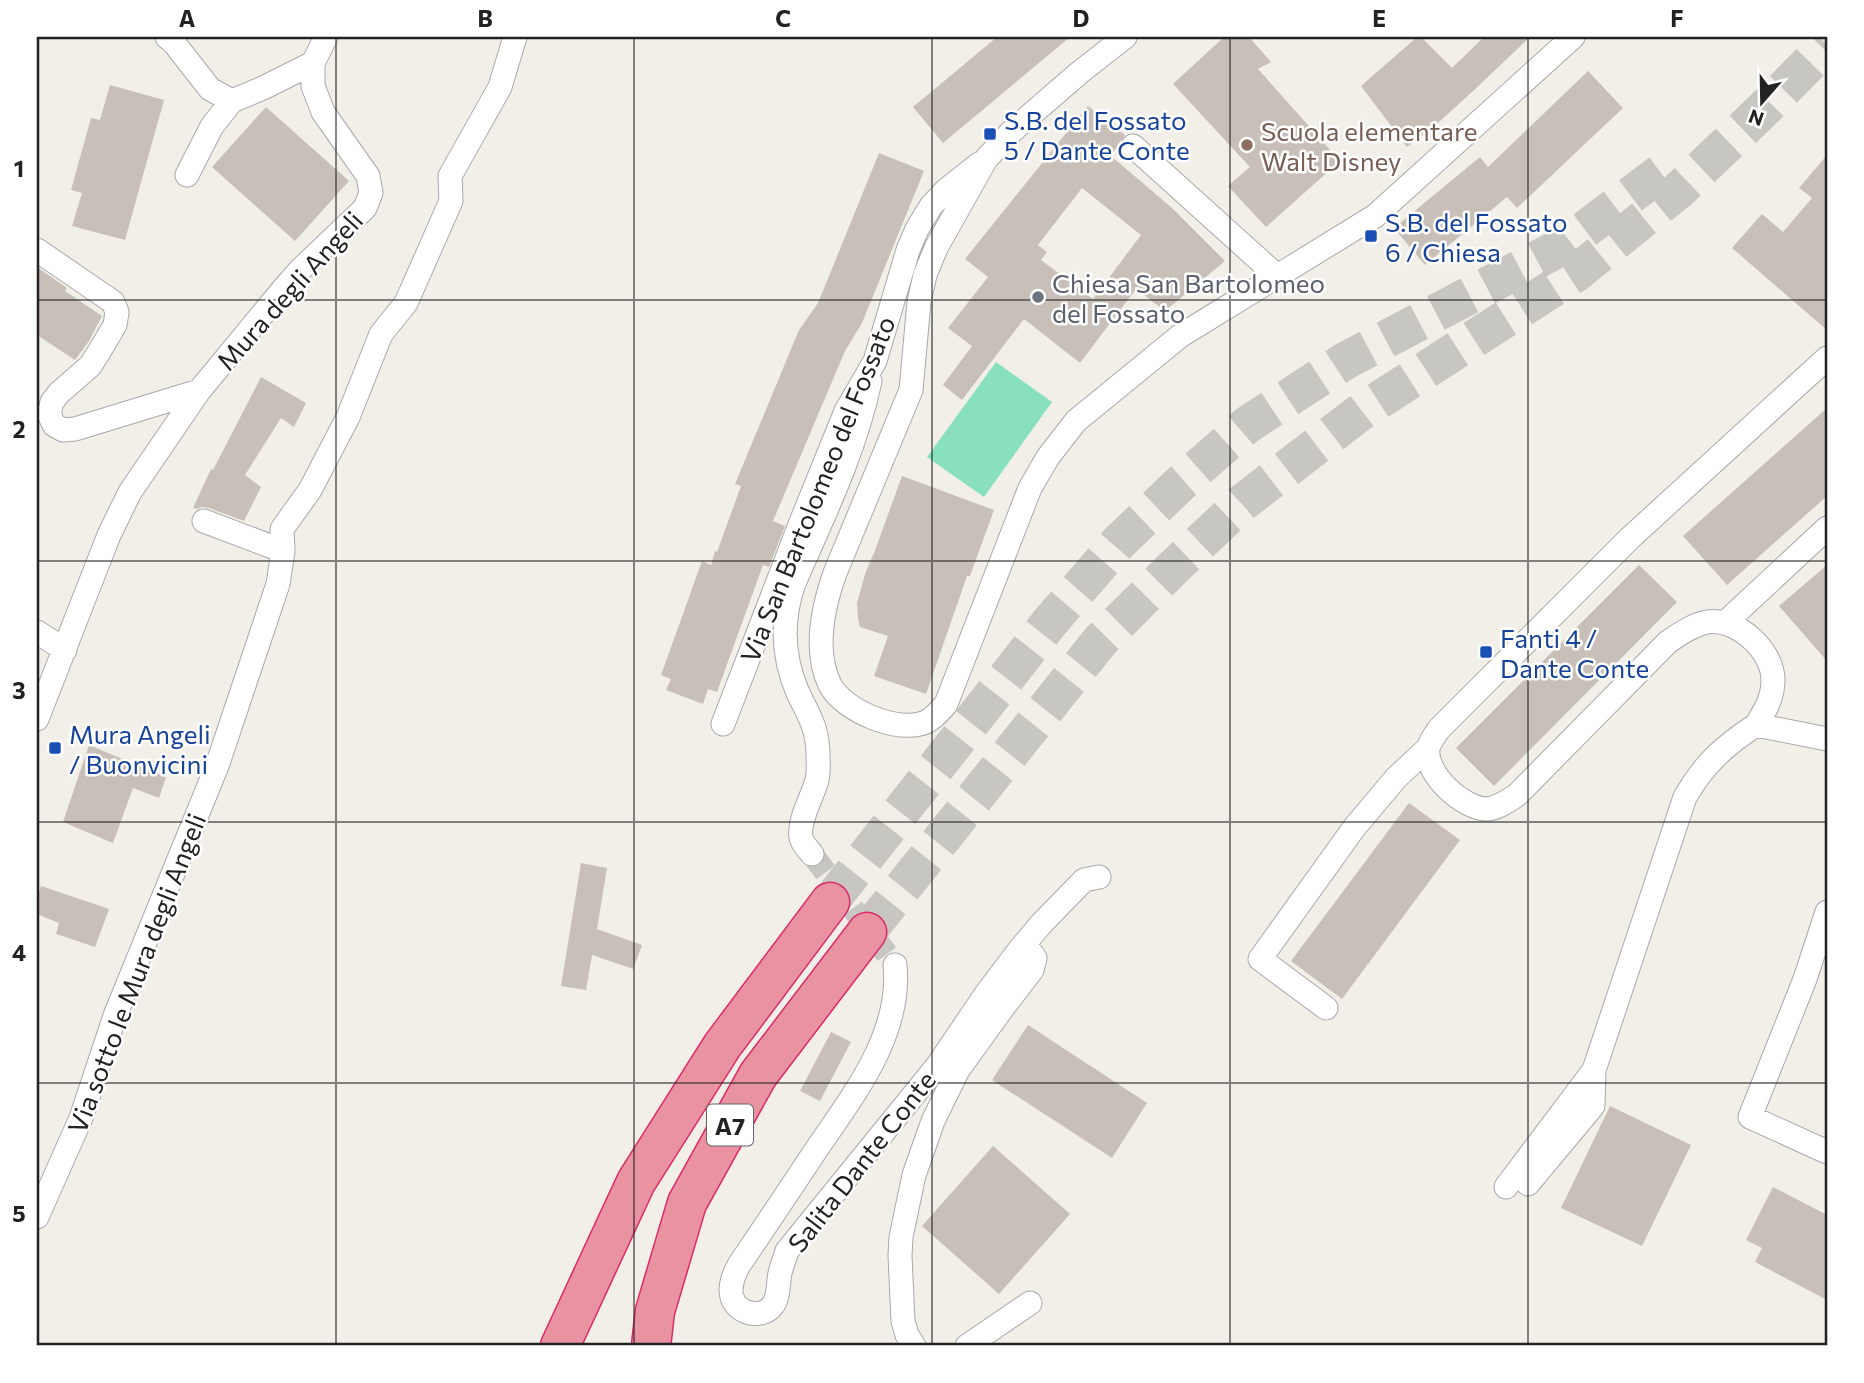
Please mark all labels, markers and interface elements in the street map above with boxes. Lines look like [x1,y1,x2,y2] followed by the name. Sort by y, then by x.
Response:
[179,4,196,32] text: A
[477,4,493,32] text: B
[775,4,791,32] text: C
[1073,4,1090,32] text: D
[1372,4,1386,32] text: E
[1670,4,1684,32] text: F
[1728,66,1798,136] north arrow
[1004,104,1190,165] place label: S.B. del Fossato 5 / Dante Conte
[1745,105,1767,132] text: N
[1261,115,1478,176] place label: Scuola elementare Walt Disney
[982,126,998,142] marker: S.B. del Fossato 5 / Dante Conte
[1239,137,1255,153] marker: Scuola elementare Walt Disney
[14,154,24,182] text: 1
[210,204,368,376] street label: Mura degli Angeli
[1385,206,1567,267] place label: S.B. del Fossato 6 / Chiesa
[1363,228,1379,244] marker: S.B. del Fossato 6 / Chiesa
[1052,267,1325,328] place label: Chiesa San Bartolomeo del Fossato
[1030,289,1046,305] marker: Chiesa San Bartolomeo del Fossato
[733,311,901,667] street label: Via San Bartolomeo del Fossato
[12,415,26,443] text: 2
[1500,622,1649,683] place label: Fanti 4 / Dante Conte
[1478,644,1494,660] marker: Fanti 4 / Dante Conte
[12,676,26,704] text: 3
[69,718,211,779] place label: Mura Angeli / Buonvicini
[47,740,63,756] marker: Mura Angeli / Buonvicini
[61,809,211,1137] street label: Via sotto le Mura degli Angeli
[12,938,26,966] text: 4
[781,1065,941,1257] street label: Salita Dante Conte
[707,1105,753,1146] road number: A7
[12,1199,26,1227] text: 5

